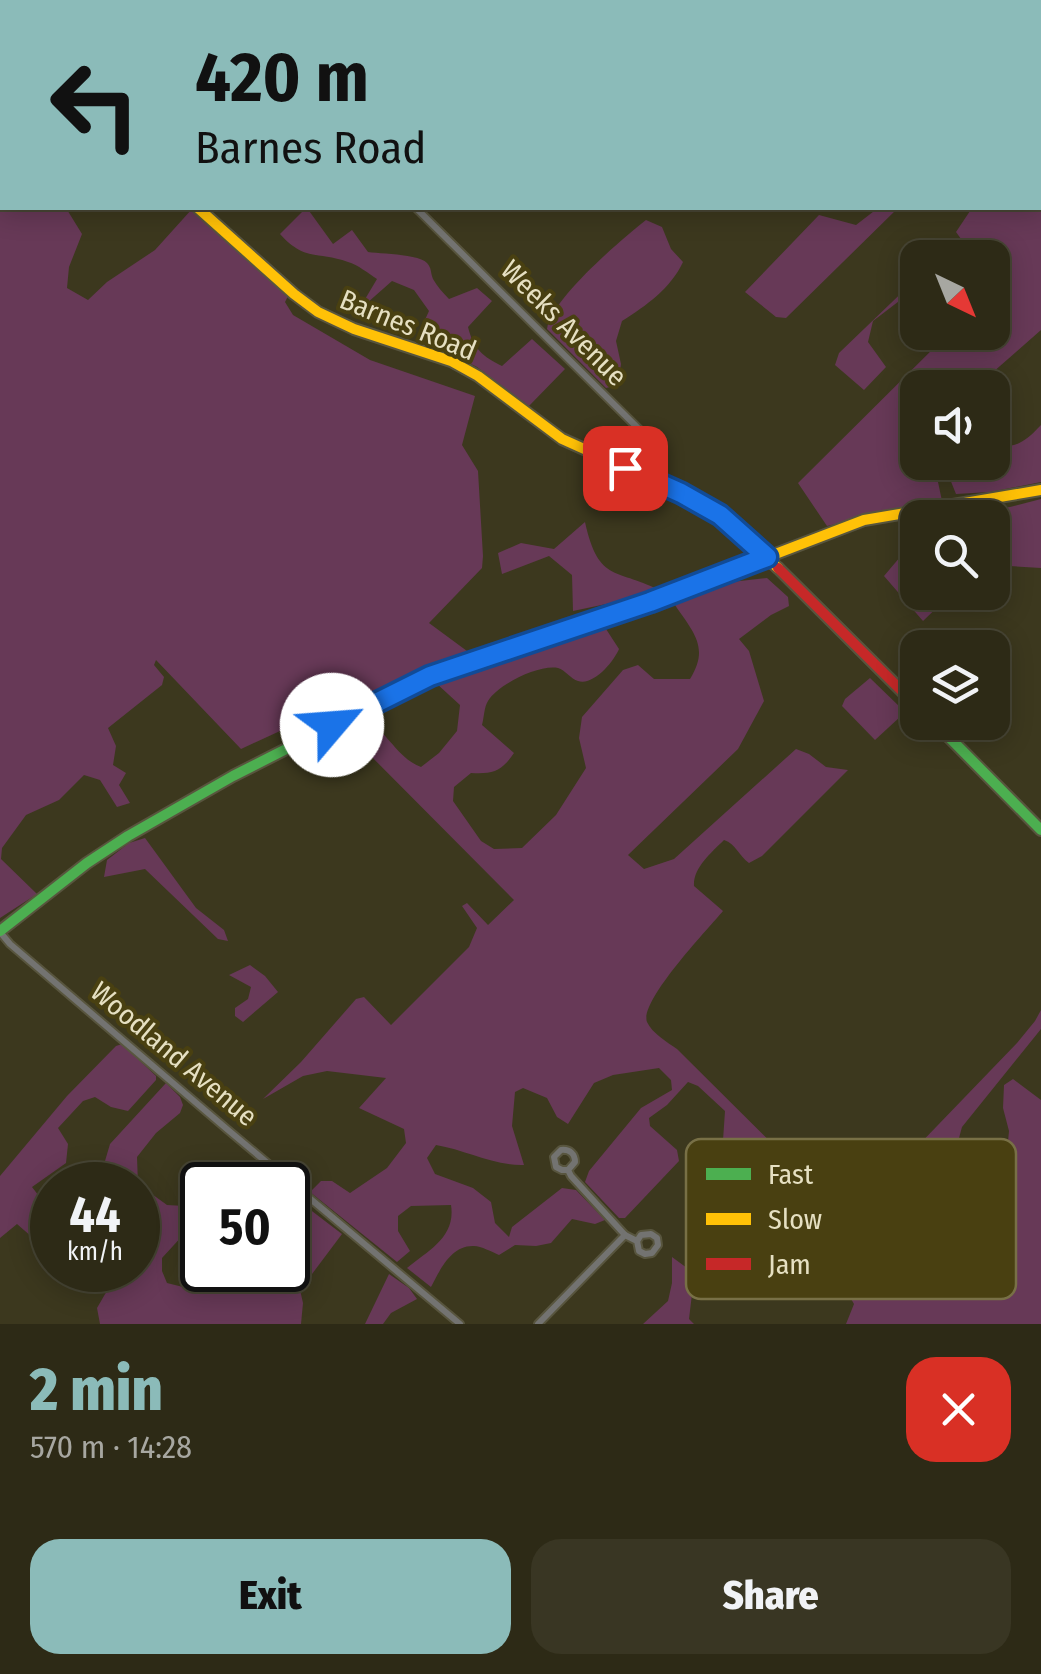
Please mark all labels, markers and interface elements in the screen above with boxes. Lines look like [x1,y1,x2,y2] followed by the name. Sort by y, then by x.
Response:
[195,36,369,120] text: 420 m
[30,40,160,170] icon: left
[195,121,426,175] text: Barnes Road
[900,240,1010,350] north arrow
[900,240,1010,740] map controls
[494,253,634,393] street label: Weeks Avenue
[335,283,481,367] street label: Barnes Road
[900,370,1010,480] button: sound
[583,426,668,511] pin
[598,441,653,496] icon: arrive
[900,500,1010,610] button: search
[900,630,1010,740] button: layers
[280,673,384,777] position arrow
[84,975,264,1133] street label: Woodland Avenue
[686,1139,1016,1299] legend
[768,1158,814,1191] text: Fast
[180,1162,310,1292] speed limit sign: 50
[69,1185,121,1245] text: 44
[768,1203,822,1236] text: Slow
[67,1237,123,1267] text: km/h
[768,1248,811,1281] text: Jam
[30,1354,163,1426] text: 2 min
[906,1357,1011,1462] button: close
[30,1428,192,1466] text: 570 m · 14:28
[30,1539,511,1654] button: Exit
[531,1539,1011,1654] button: Share

